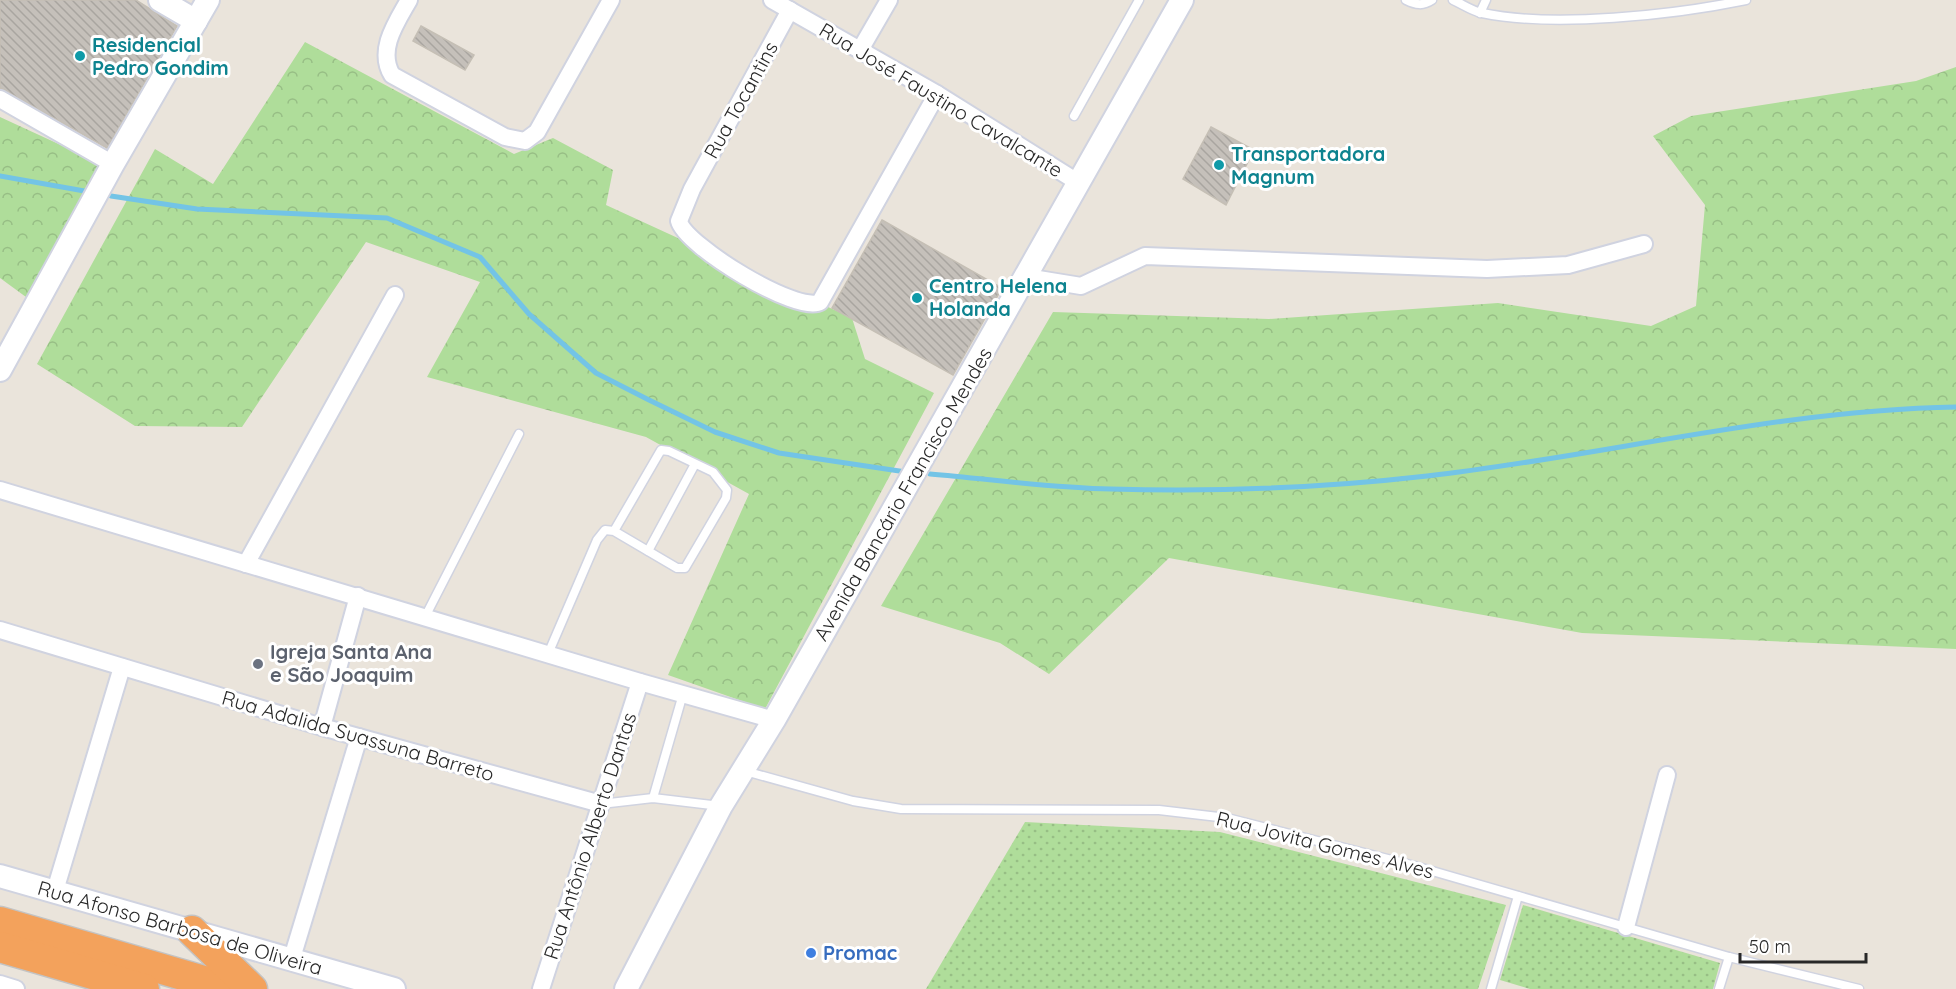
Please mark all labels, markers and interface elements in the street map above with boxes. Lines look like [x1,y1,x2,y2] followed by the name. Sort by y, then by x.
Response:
[815,17,1068,182] street label: Rua José Faustino Cavalcante
[92,32,229,80] place label: Residencial Pedro Gondim
[698,37,783,163] street label: Rua Tocantins
[73,49,87,63] marker: Residencial Pedro Gondim
[1231,141,1385,189] place label: Transportadora Magnum
[1212,158,1226,172] marker: Transportadora Magnum
[929,273,1067,321] place label: Centro Helena Holanda
[910,291,924,305] marker: Centro Helena Holanda
[808,343,997,645] street label: Avenida Bancário Francisco Mendes
[270,639,432,687] place label: Igreja Santa Ana e São Joaquim
[251,657,265,671] marker: Igreja Santa Ana e São Joaquim
[219,685,497,786] street label: Rua Adalida Suassuna Barreto
[538,709,641,962] street label: Rua Antônio Alberto Dantas
[1214,805,1437,884] street label: Rua Jovita Gomes Alves
[35,875,325,980] street label: Rua Afonso Barbosa de Oliveira
[1740,926,1866,964] scale bar
[1749,935,1791,958] text: 50 m
[823,940,897,965] place label: Promac
[804,946,818,960] marker: Promac

